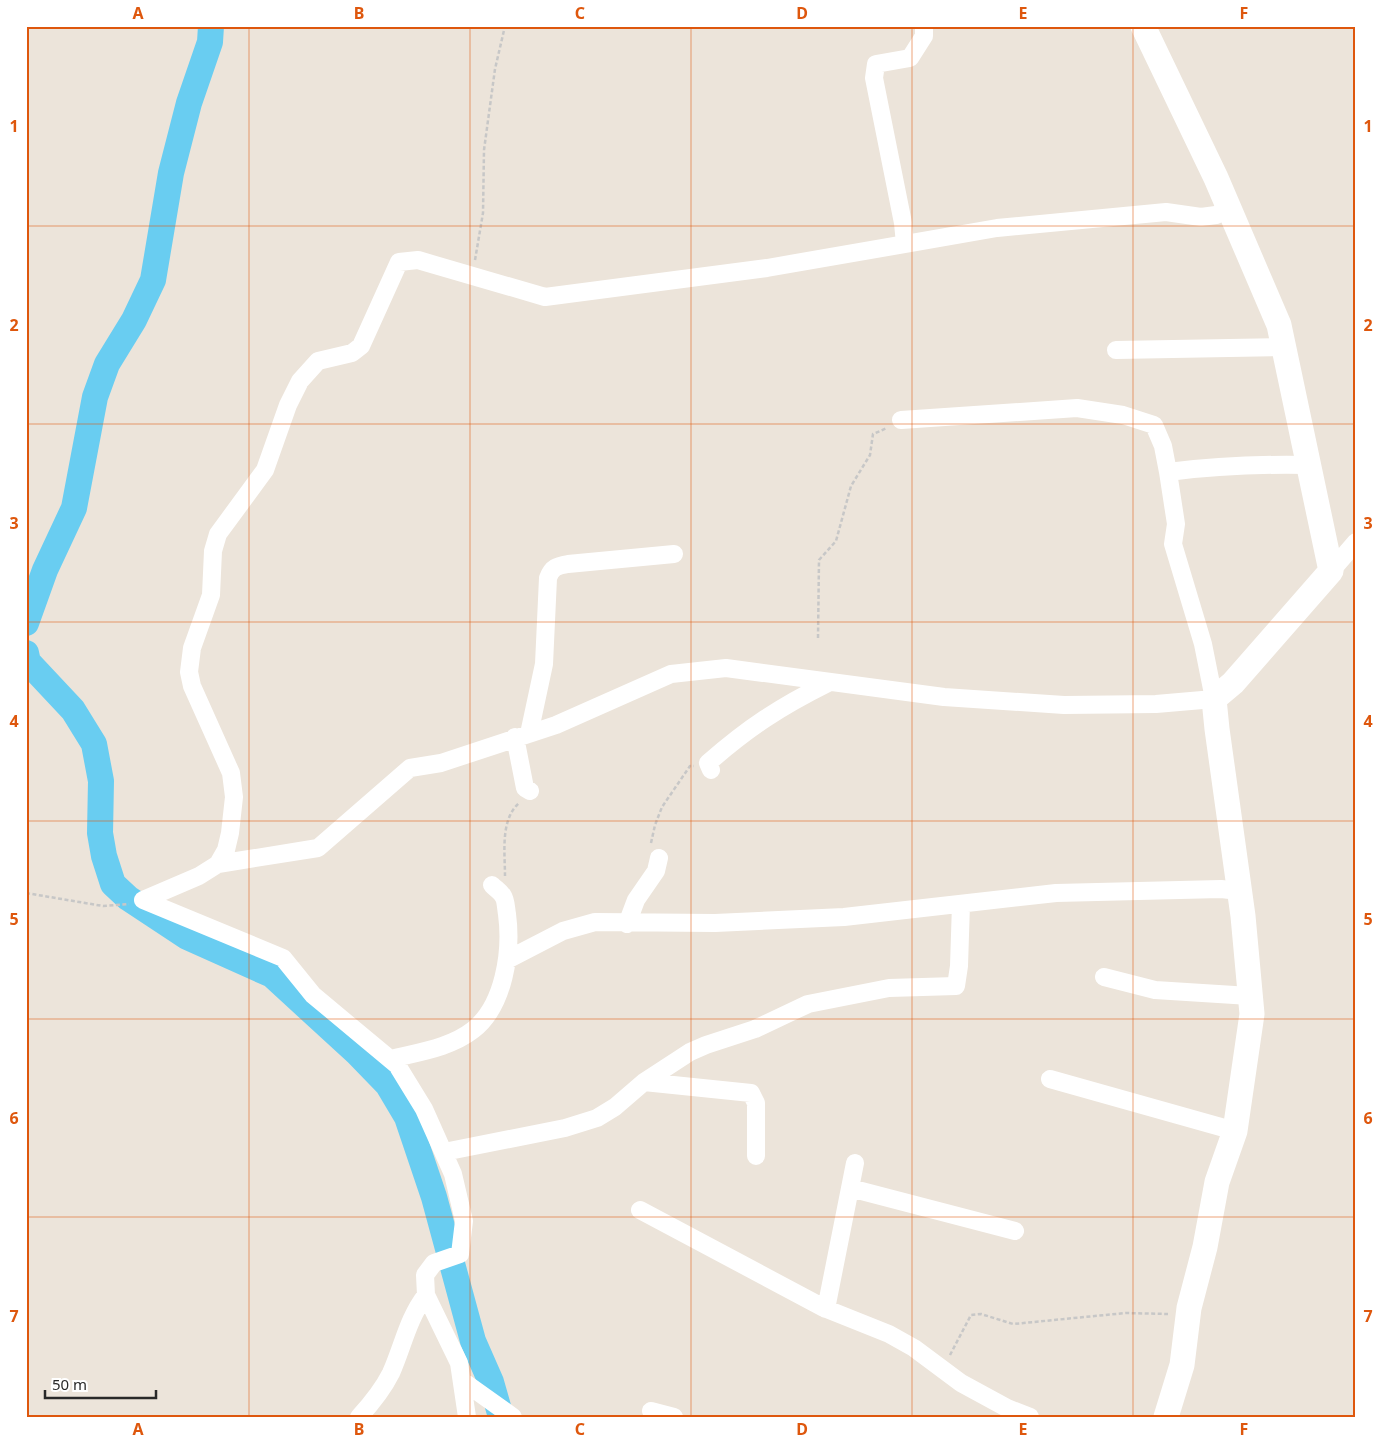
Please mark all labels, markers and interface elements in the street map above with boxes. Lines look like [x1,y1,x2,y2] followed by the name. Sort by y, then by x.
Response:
[132,2,144,24] text: A
[354,2,364,24] text: B
[575,2,585,24] text: C
[796,2,808,24] text: D
[1019,2,1028,24] text: E
[1240,2,1248,24] text: F
[9,115,19,137] text: 1
[1363,115,1373,137] text: 1
[9,314,19,336] text: 2
[1363,314,1373,336] text: 2
[9,512,19,534] text: 3
[1363,512,1373,534] text: 3
[9,710,19,732] text: 4
[1363,710,1373,732] text: 4
[9,908,19,930] text: 5
[1363,908,1373,930] text: 5
[9,1107,19,1129] text: 6
[1363,1107,1373,1129] text: 6
[9,1305,19,1327] text: 7
[1363,1305,1373,1327] text: 7
[45,1368,156,1400] scale bar
[52,1374,87,1394] text: 50 m
[132,1418,144,1440] text: A
[354,1418,364,1440] text: B
[575,1418,585,1440] text: C
[796,1418,808,1440] text: D
[1019,1418,1028,1440] text: E
[1240,1418,1248,1440] text: F

